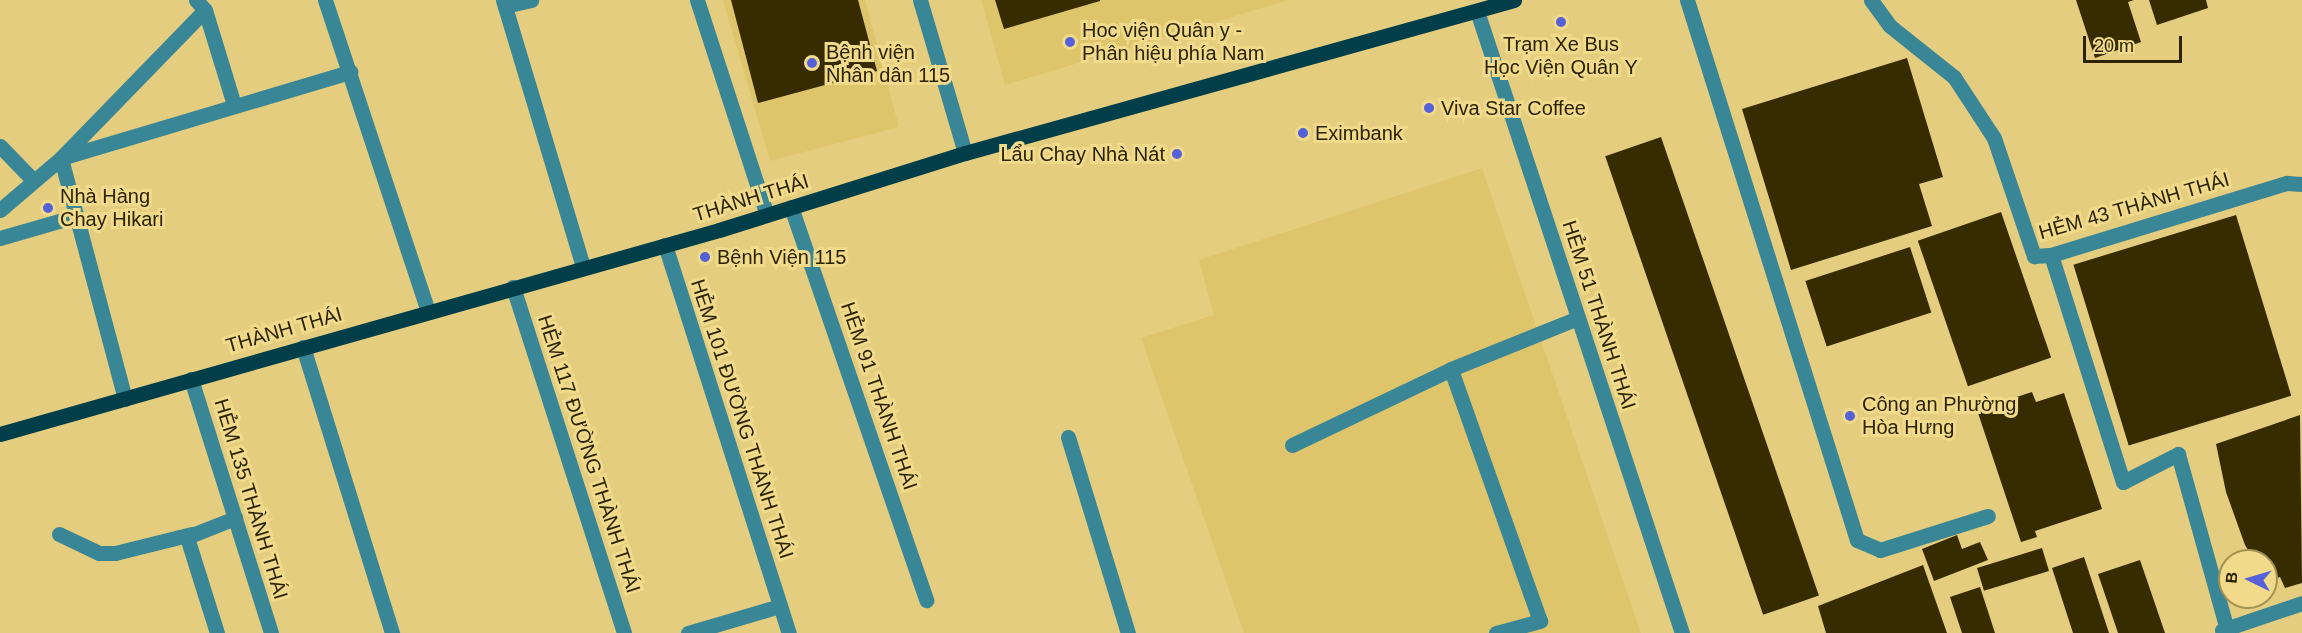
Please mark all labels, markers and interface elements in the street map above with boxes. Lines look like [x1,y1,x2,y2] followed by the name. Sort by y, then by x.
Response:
[1554,15,1568,29] marker: Trạm Xe Bus Học Viện Quân Y
[1082,19,1264,66] place label: Hoc viện Quân y - Phân hiệu phía Nam
[2086,24,2185,62] scale bar
[1484,32,1638,79] place label: Trạm Xe Bus Học Viện Quân Y
[1063,35,1077,49] marker: Hoc viện Quân y - Phân hiệu phía Nam
[2094,36,2134,56] text: 20 m
[826,40,950,87] place label: Bệnh viện Nhân dân 115
[803,54,821,72] marker: Bệnh viện Nhân dân 115
[1441,96,1586,120] place label: Viva Star Coffee
[1422,101,1436,115] marker: Viva Star Coffee
[1315,121,1403,145] place label: Eximbank
[1296,126,1310,140] marker: Eximbank
[1000,142,1165,166] place label: Lẩu Chay Nhà Nát
[1170,147,1184,161] marker: Lẩu Chay Nhà Nát
[2036,167,2232,245] street label: HẺM 43 THÀNH THÁI
[690,169,812,227] street label: THÀNH THÁI
[60,184,163,231] place label: Nhà Hàng Chay Hikari
[41,201,55,215] marker: Nhà Hàng Chay Hikari
[1557,217,1641,413] street label: HẺM 51 THÀNH THÁI
[717,245,846,269] place label: Bệnh Viện 115
[698,250,712,264] marker: Bệnh Viện 115
[685,276,799,562] street label: HẺM 101 ĐƯỜNG THÀNH THÁI
[835,299,923,493] street label: HẺM 91 THÀNH THÁI
[223,302,345,358] street label: THÀNH THÁI
[533,312,645,596] street label: HẺM 117 ĐƯỜNG THÀNH THÁI
[1862,392,2016,439] place label: Công an Phường Hòa Hưng
[209,396,293,602] street label: HẺM 135 THÀNH THÁI
[1843,409,1857,423] marker: Công an Phường Hòa Hưng
[2218,549,2278,609] north arrow
[2223,571,2241,584] text: B

